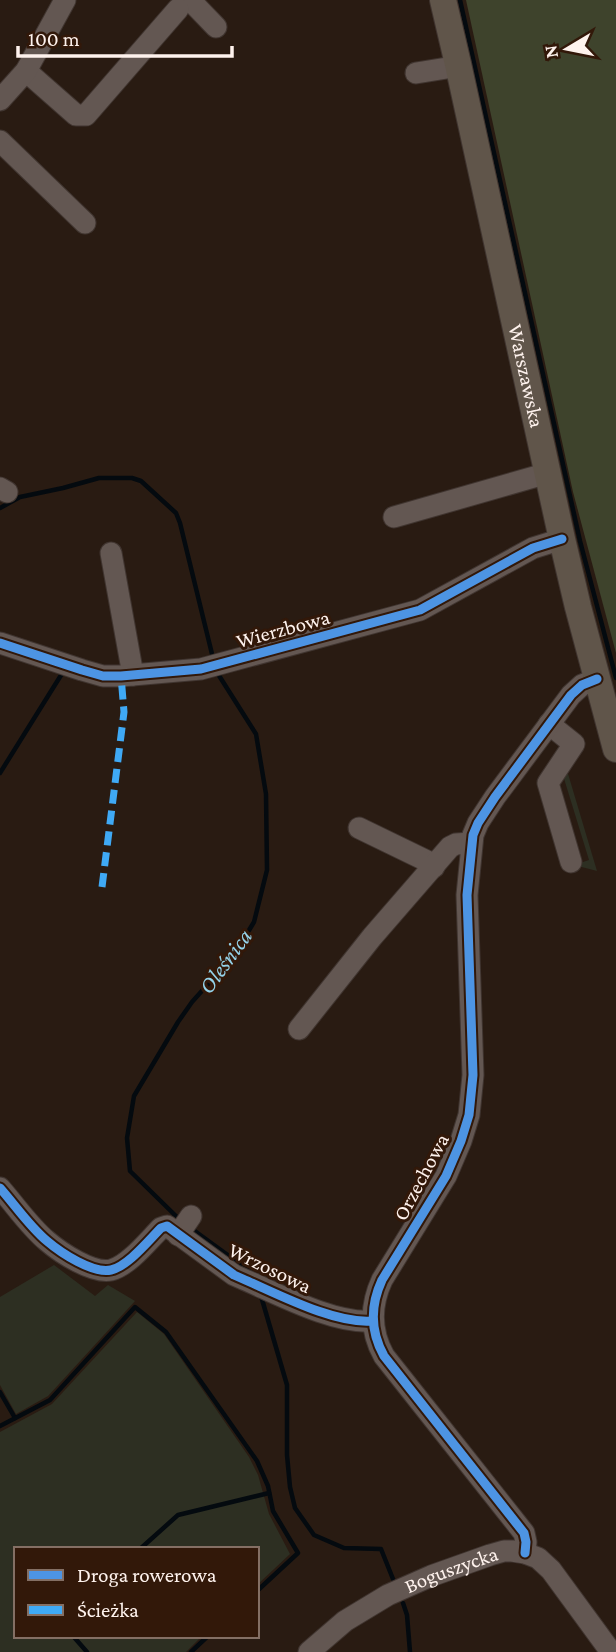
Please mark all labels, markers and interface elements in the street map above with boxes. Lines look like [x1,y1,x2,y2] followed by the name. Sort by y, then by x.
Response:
[18,14,231,58] scale bar
[532,14,602,84] north arrow
[28,27,80,51] text: 100 m
[539,44,562,60] text: N
[503,322,549,430] street label: Warszawska
[233,605,333,653] street label: Wierzbowa
[193,923,257,998] water label: Oleśnica
[388,1129,454,1225] street label: Orzechowa
[225,1238,316,1298] street label: Wrzosowa
[401,1541,501,1598] street label: Boguszycka
[14,1547,259,1638] legend
[77,1563,217,1587] text: Droga rowerowa
[77,1598,139,1622] text: Ścieżka

